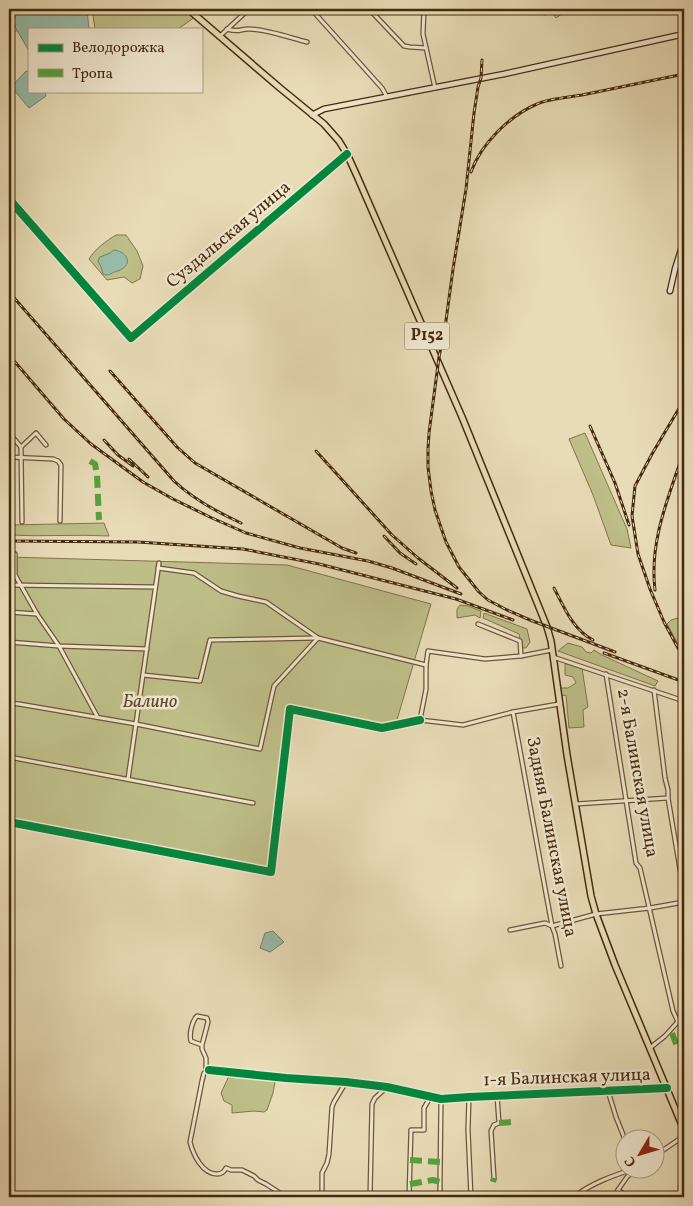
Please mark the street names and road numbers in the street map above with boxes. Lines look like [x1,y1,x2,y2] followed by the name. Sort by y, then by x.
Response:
[161,175,297,295] street label: Суздальская улица
[404,322,450,350] road number: Р152
[610,687,664,859] street label: 2-я Балинская улица
[519,735,583,939] street label: Задняя Балинская улица
[483,1063,651,1093] street label: 1-я Балинская улица

